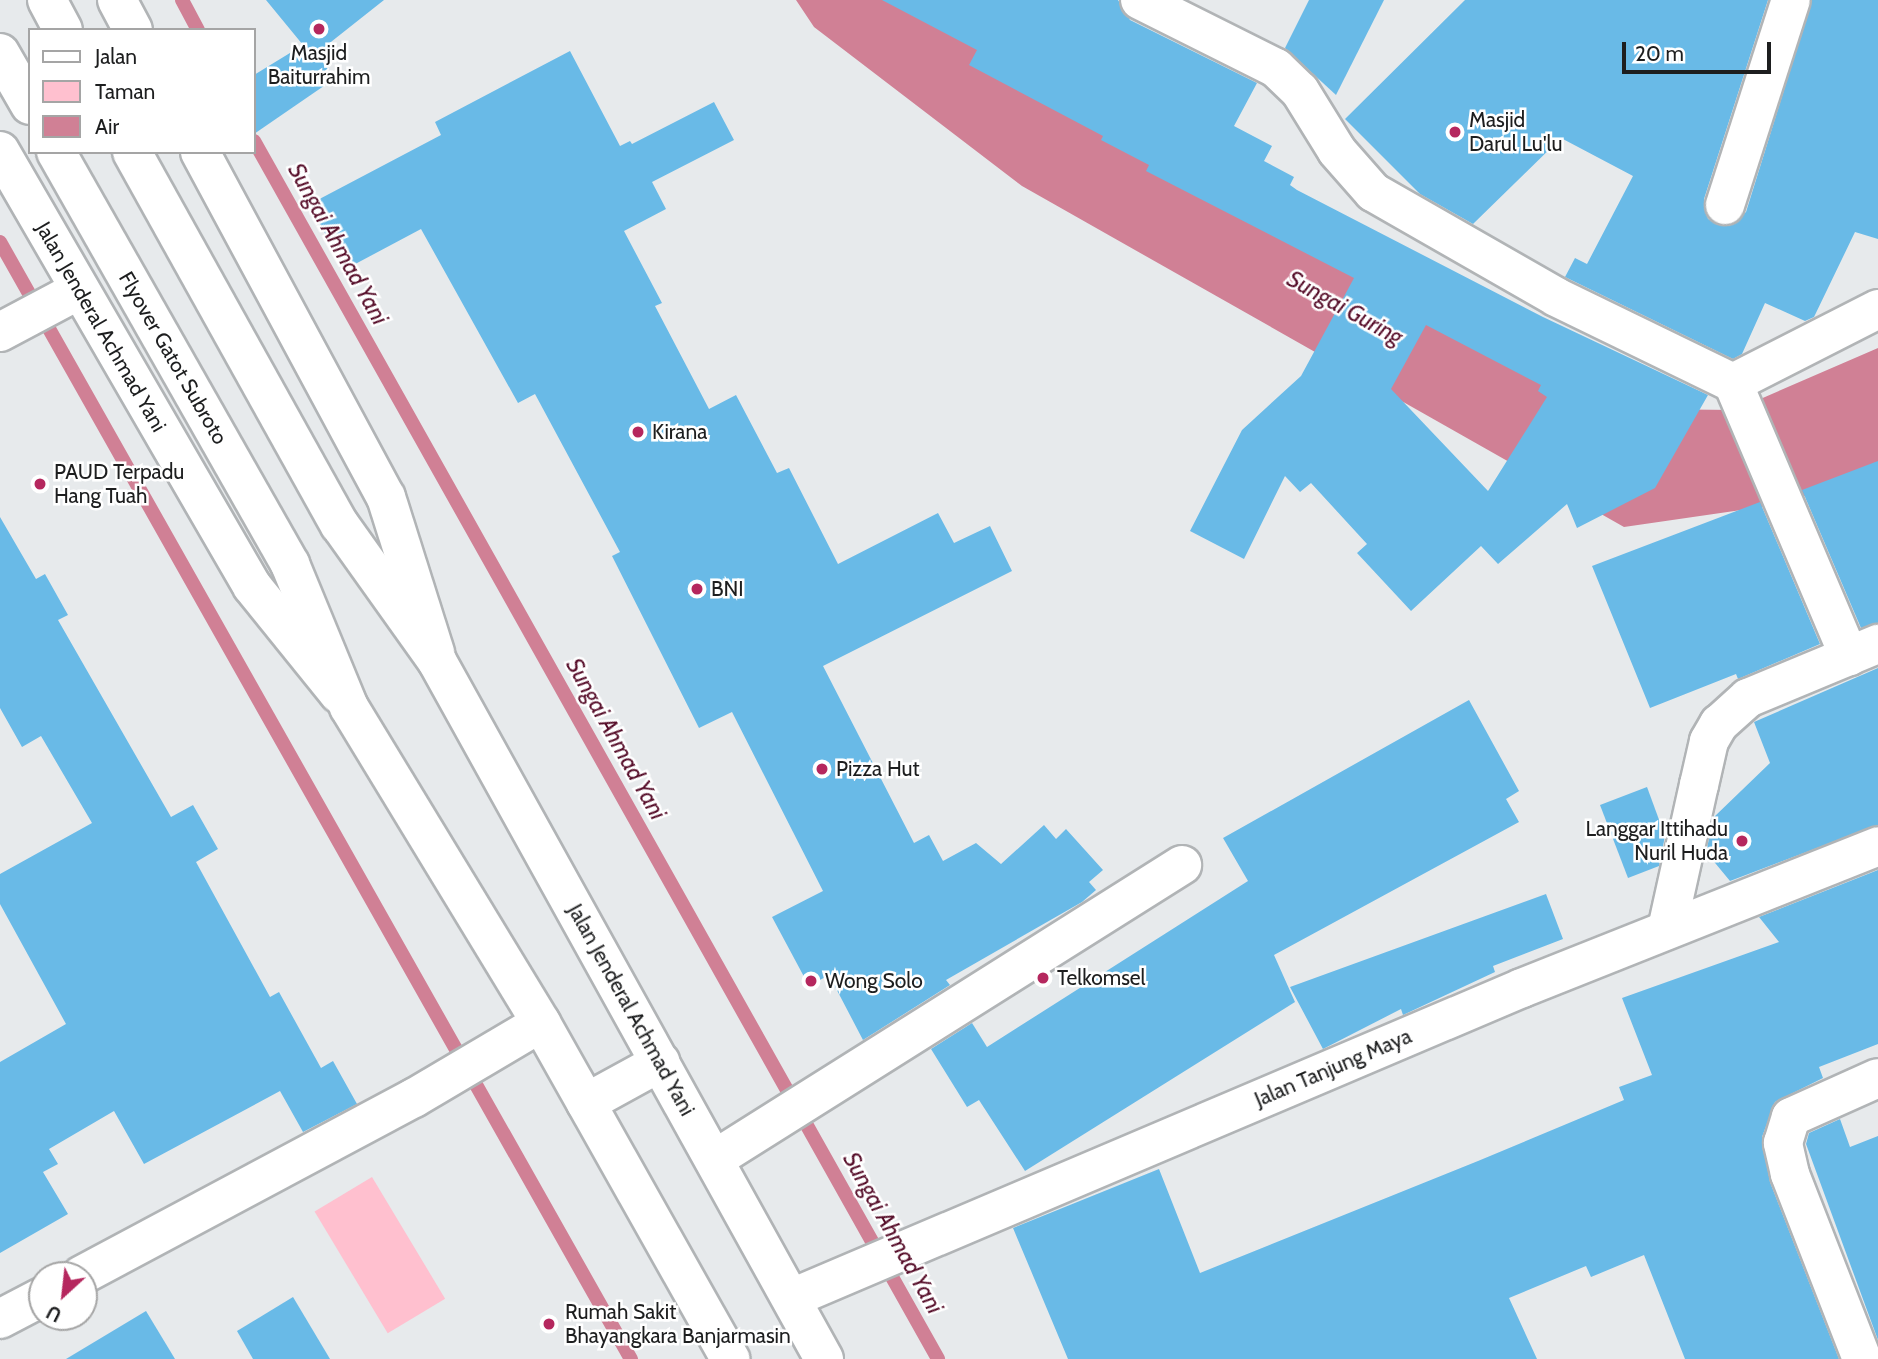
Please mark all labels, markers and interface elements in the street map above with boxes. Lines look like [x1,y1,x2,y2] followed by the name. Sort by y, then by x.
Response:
[311,21,327,37] marker: Masjid Baiturrahim
[28,28,256,154] legend
[1626,28,1775,72] scale bar
[268,40,370,90] place label: Masjid Baiturrahim
[1635,41,1684,66] text: 20 m
[95,44,137,69] text: Jalan
[95,79,155,104] text: Taman
[1469,107,1562,157] place label: Masjid Darul Lu'lu
[95,114,119,139] text: Air
[1447,124,1463,140] marker: Masjid Darul Lu'lu
[282,158,394,330] water label: Sungai Ahmad Yani
[31,218,171,436] street label: Jalan Jenderal Achmad Yani
[1282,265,1408,351] water label: Sungai Guring
[113,267,233,449] street label: Flyover Gatot Subroto
[652,419,707,445] place label: Kirana
[630,424,646,440] marker: Kirana
[54,459,184,509] place label: PAUD Terpadu Hang Tuah
[32,476,48,492] marker: PAUD Terpadu Hang Tuah
[711,576,744,602] place label: BNI
[689,581,705,597] marker: BNI
[560,653,672,825] water label: Sungai Ahmad Yani
[836,756,920,782] place label: Pizza Hut
[814,761,830,777] marker: Pizza Hut
[1585,816,1728,866] place label: Langgar Ittihadu Nuril Huda
[1734,833,1750,849] marker: Langgar Ittihadu Nuril Huda
[562,900,700,1120] street label: Jalan Jenderal Achmad Yani
[1057,965,1146,991] place label: Telkomsel
[825,968,923,994] place label: Wong Solo
[1035,970,1051,986] marker: Telkomsel
[803,973,819,989] marker: Wong Solo
[1251,1024,1415,1112] street label: Jalan Tanjung Maya
[837,1147,949,1319] water label: Sungai Ahmad Yani
[28,1261,98,1331] north arrow
[565,1299,791,1349] place label: Rumah Sakit Bhayangkara Banjarmasin
[43,1300,65,1327] text: U
[539,1314,559,1334] marker: Rumah Sakit Bhayangkara Banjarmasin

